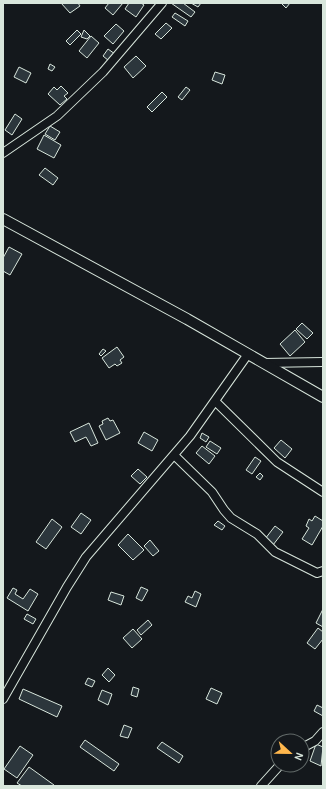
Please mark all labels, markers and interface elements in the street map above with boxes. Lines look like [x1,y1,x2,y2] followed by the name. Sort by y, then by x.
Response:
[270,733,310,773] north arrow
[291,750,306,763] text: N

